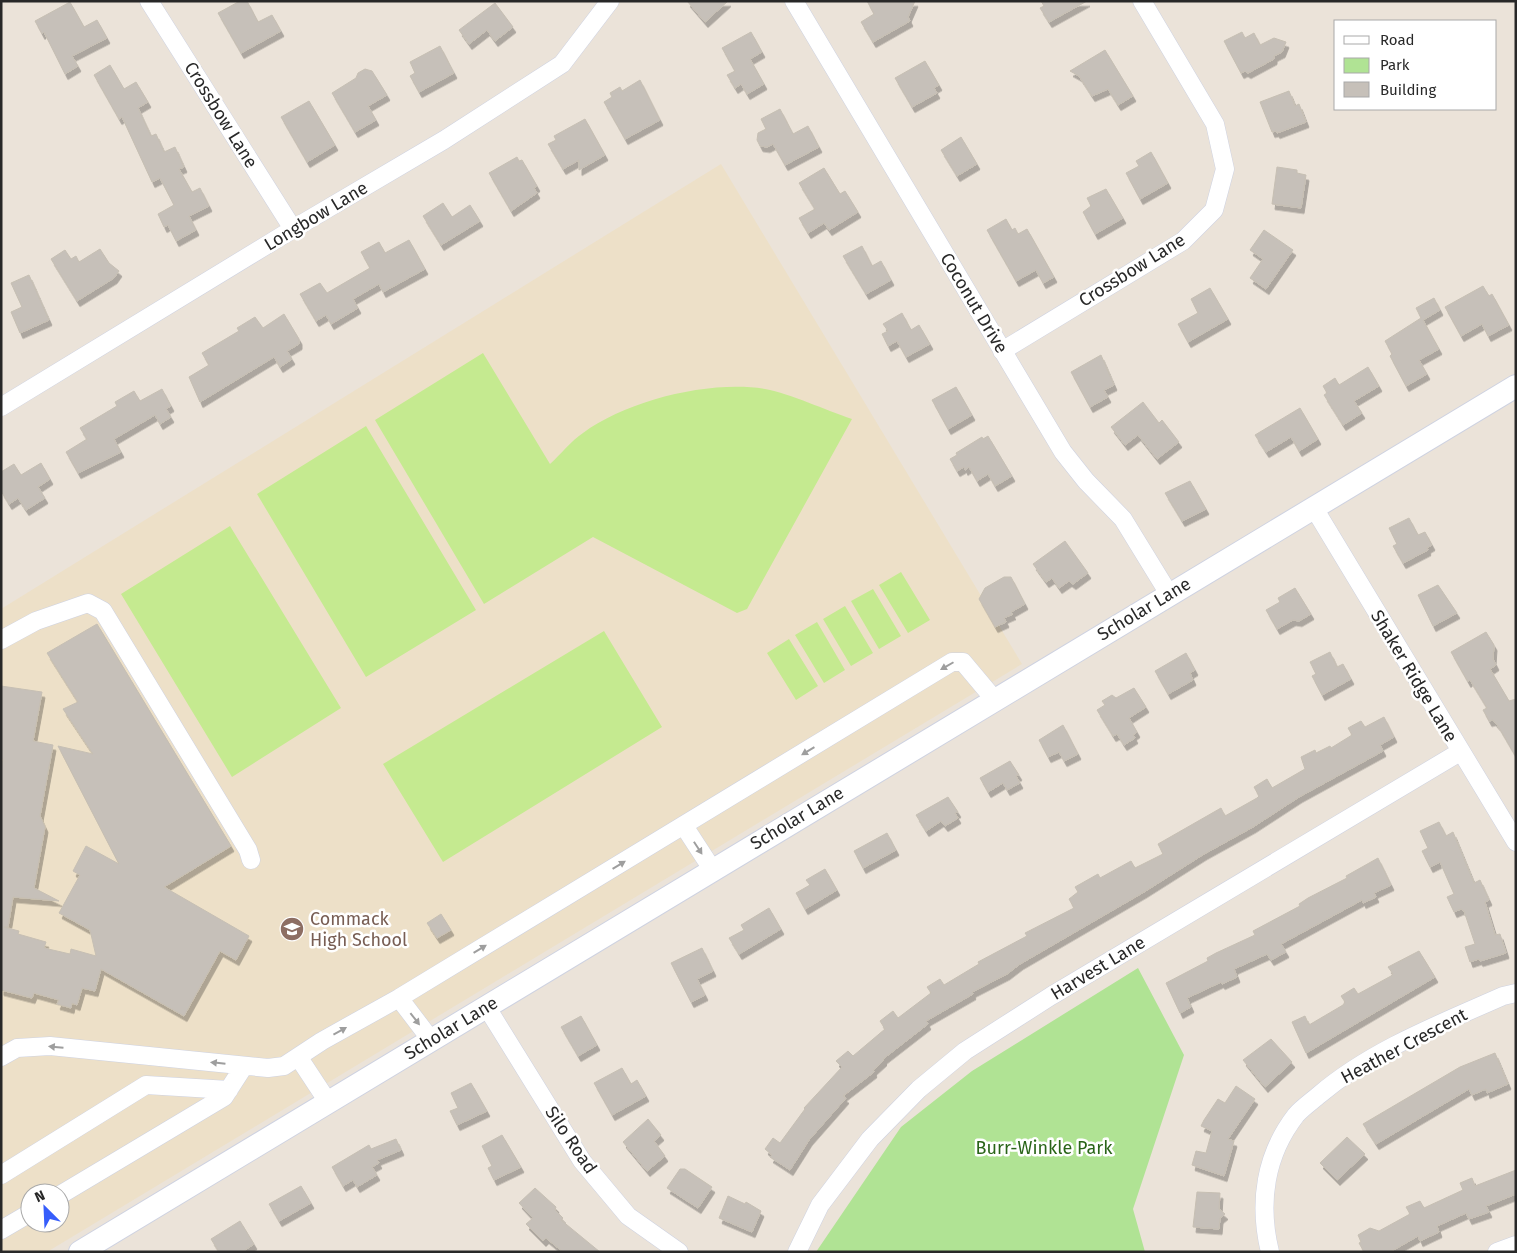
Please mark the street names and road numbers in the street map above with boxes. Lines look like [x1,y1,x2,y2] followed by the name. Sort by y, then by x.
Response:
[180,58,262,172] street label: Crossbow Lane
[260,177,372,255] street label: Longbow Lane
[1075,229,1189,311] street label: Crossbow Lane
[935,249,1013,357] street label: Coconut Drive
[1093,573,1195,645] street label: Scholar Lane
[1366,606,1462,746] street label: Shaker Ridge Lane
[746,782,848,854] street label: Scholar Lane
[1047,931,1149,1005] street label: Harvest Lane
[400,992,502,1064] street label: Scholar Lane
[1337,1003,1471,1089] street label: Heather Crescent
[540,1102,602,1178] street label: Silo Road

